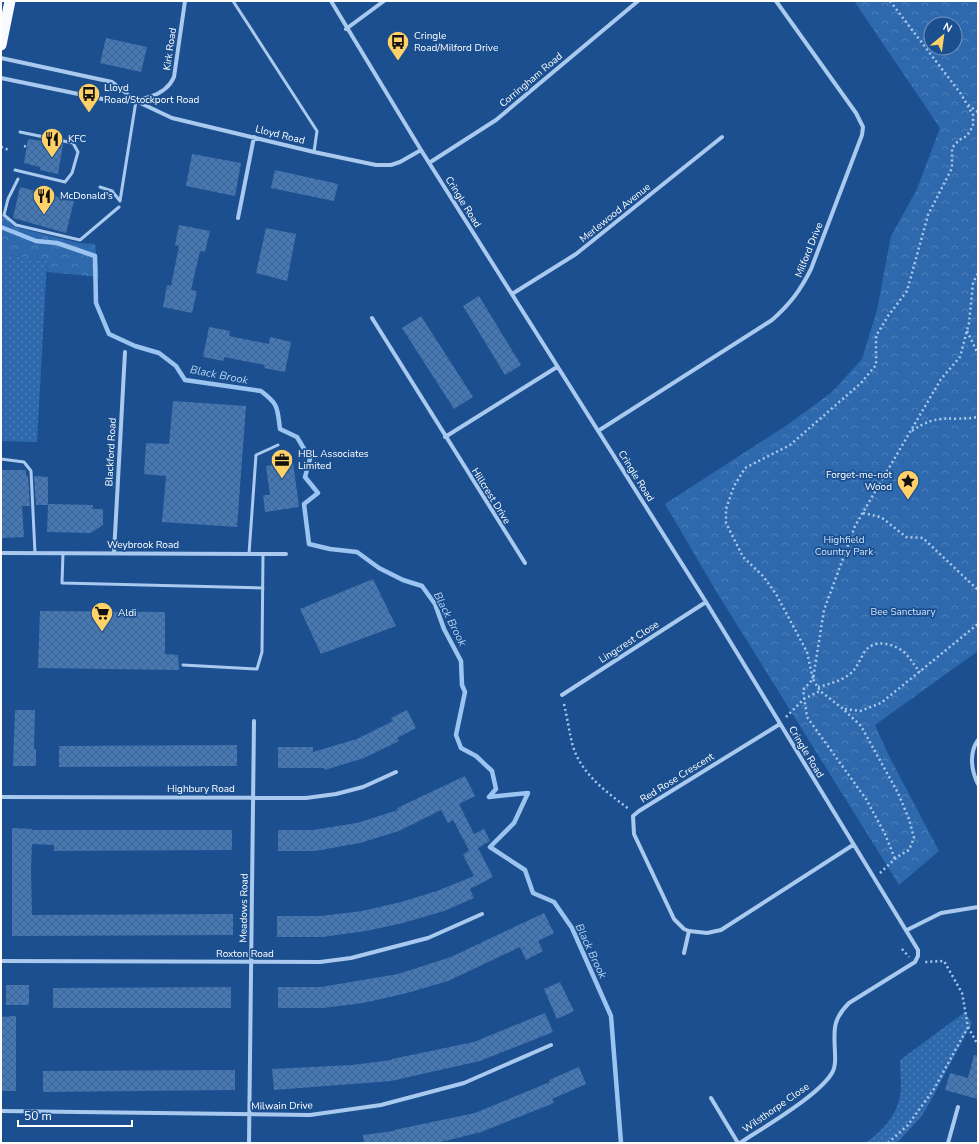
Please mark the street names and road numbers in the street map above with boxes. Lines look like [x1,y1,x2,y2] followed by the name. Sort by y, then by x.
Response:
[160,27,180,71] street label: Kirk Road
[496,49,566,111] street label: Corringham Road
[254,122,306,148] street label: Lloyd Road
[442,174,484,231] street label: Cringle Road
[577,180,653,246] street label: Merlewood Avenue
[792,220,826,280] street label: Milford Drive
[102,417,120,487] street label: Blackford Road
[615,448,657,505] street label: Cringle Road
[468,465,514,527] street label: Hillcrest Drive
[107,538,179,552] street label: Weybrook Road
[596,617,662,667] street label: Lingcrest Close
[785,723,827,781] street label: Cringle Road
[637,749,717,806] street label: Red Rose Crescent
[167,782,235,796] street label: Highbury Road
[236,873,252,943] street label: Meadows Road
[216,947,274,961] street label: Roxton Road
[740,1080,812,1136] street label: Wilsthorpe Close
[251,1098,313,1114] street label: Milwain Drive

